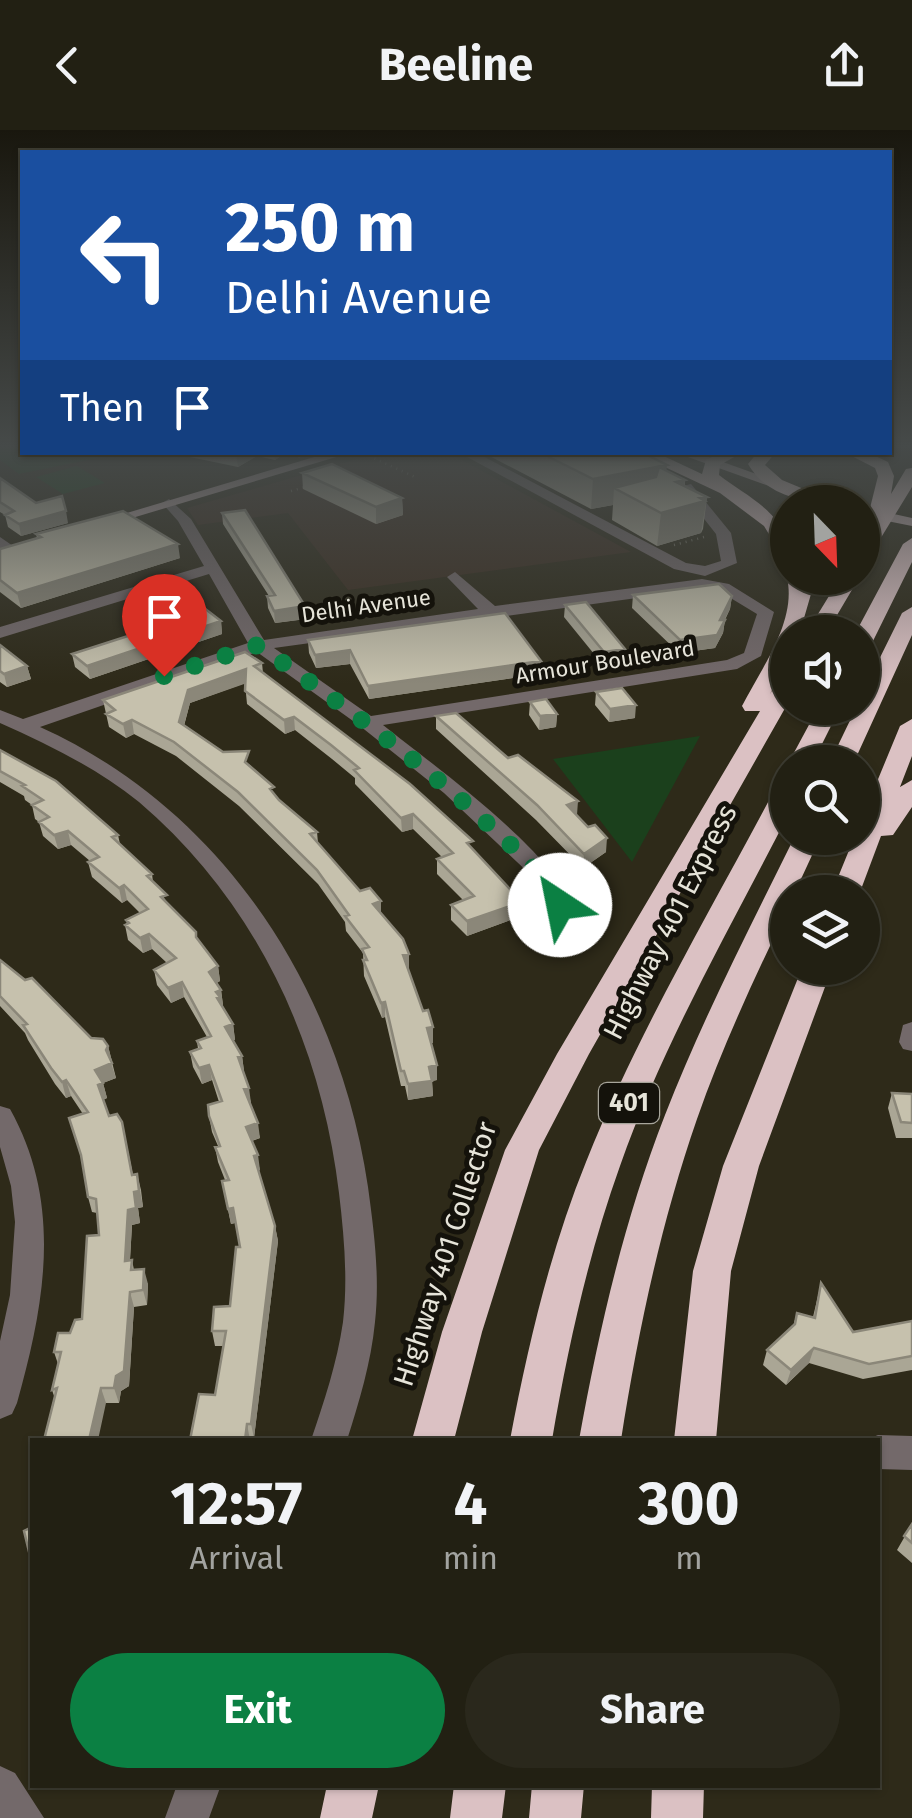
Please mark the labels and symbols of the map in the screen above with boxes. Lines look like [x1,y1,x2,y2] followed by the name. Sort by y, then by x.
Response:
[770,485,880,595] north arrow
[122,574,207,677] pin
[299,584,433,628] street label: Delhi Avenue
[514,635,696,689] street label: Armour Boulevard
[596,799,744,1045] street label: Highway 401 Express
[508,853,612,957] position arrow
[599,1083,659,1123] road number: 401
[387,1117,503,1390] street label: Highway 401 Collector

